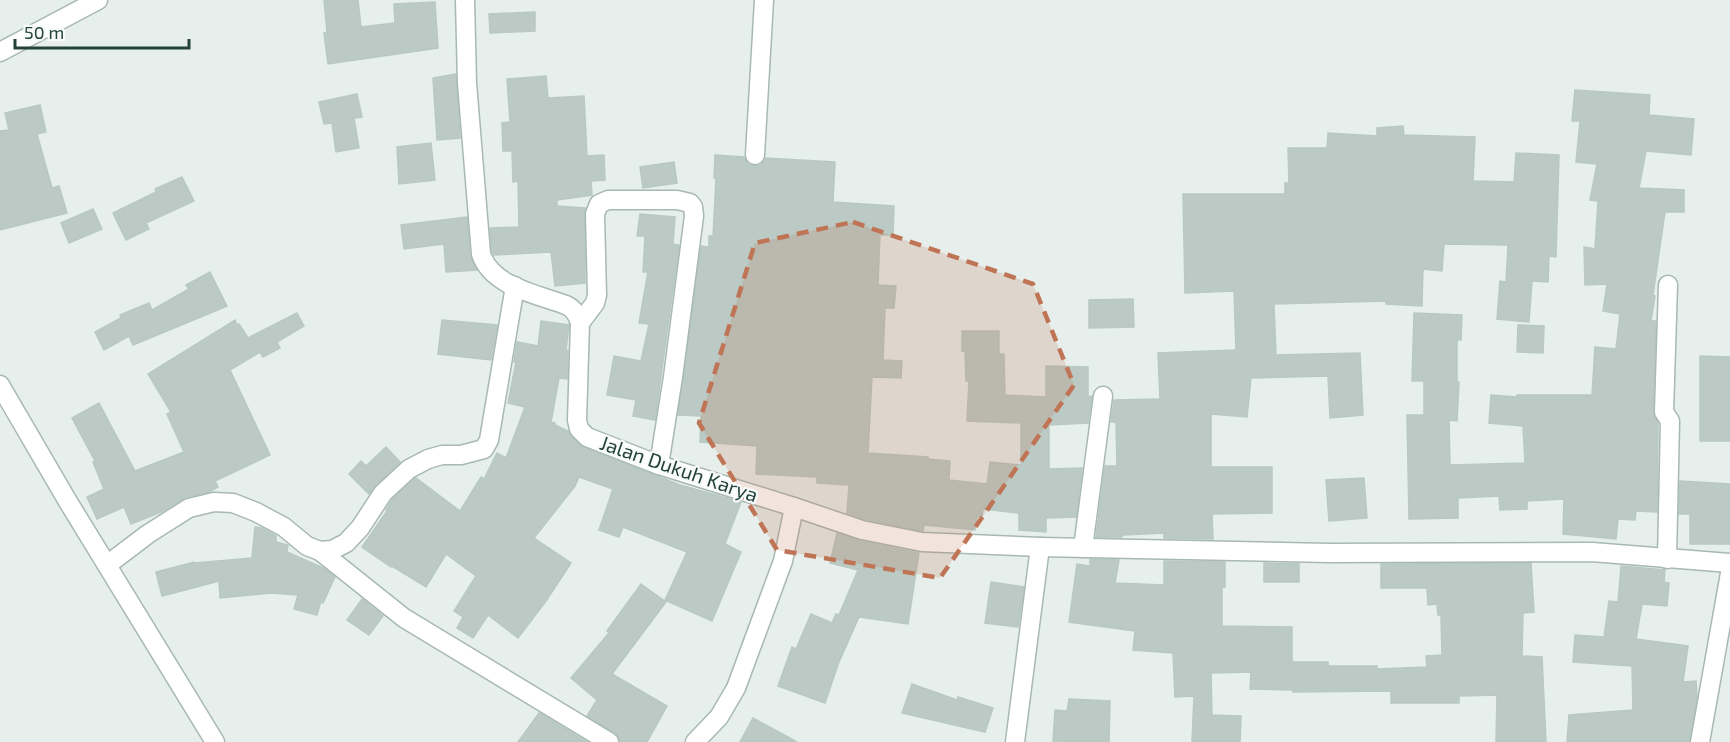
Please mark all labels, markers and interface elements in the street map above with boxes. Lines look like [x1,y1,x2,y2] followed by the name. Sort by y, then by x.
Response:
[15,12,189,50] scale bar
[24,21,64,43] text: 50 m
[597,430,761,506] street label: Jalan Dukuh Karya

